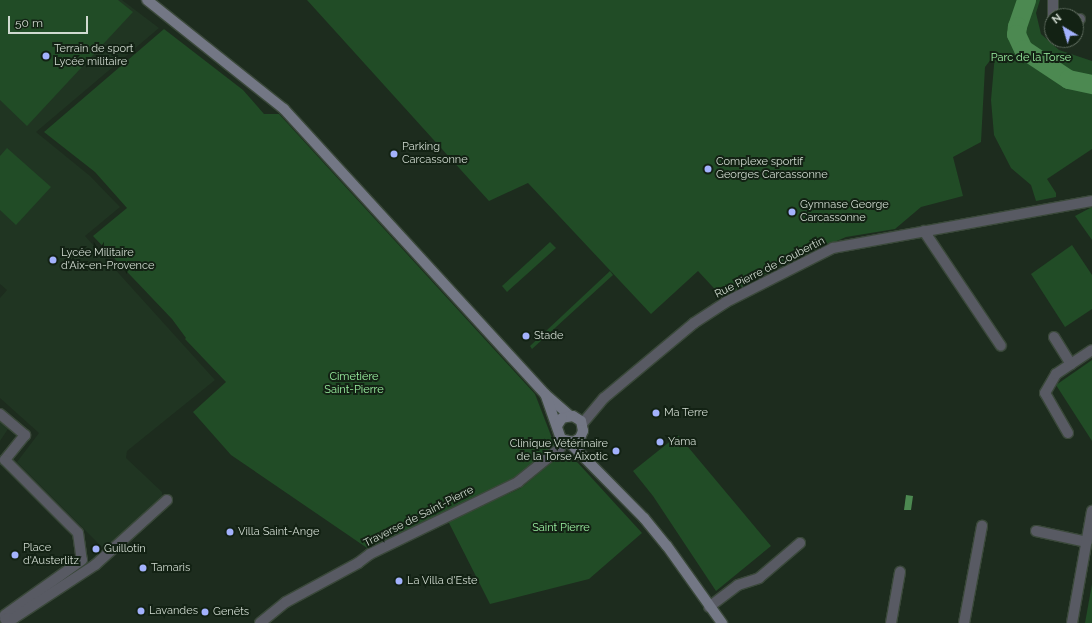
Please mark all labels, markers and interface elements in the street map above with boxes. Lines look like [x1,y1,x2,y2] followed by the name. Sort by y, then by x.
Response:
[10,8,90,34] scale bar
[1044,8,1084,48] north arrow
[1050,11,1064,27] text: N
[15,16,43,30] text: 50 m
[54,43,134,69] place label: Terrain de sport Lycée militaire
[41,51,51,61] marker: Terrain de sport Lycée militaire
[991,51,1071,65] park label: Parc de la Torse
[402,141,468,167] place label: Parking Carcassonne
[389,149,399,159] marker: Parking Carcassonne
[716,156,828,182] place label: Complexe sportif Georges Carcassonne
[703,164,713,174] marker: Complexe sportif Georges Carcassonne
[800,199,889,225] place label: Gymnase George Carcassonne
[787,207,797,217] marker: Gymnase George Carcassonne
[713,234,827,302] street label: Rue Pierre de Coubertin
[61,247,154,273] place label: Lycée Militaire d'Aix-en-Provence
[48,255,58,265] marker: Lycée Militaire d'Aix-en-Provence
[534,329,564,343] place label: Stade
[521,331,531,341] marker: Stade
[324,371,384,397] park label: Cimetière Saint-Pierre
[664,406,708,420] place label: Ma Terre
[651,408,661,418] marker: Ma Terre
[668,435,696,449] place label: Yama
[655,437,665,447] marker: Yama
[509,438,608,464] place label: Clinique Vétérinaire de la Torse Aixotic
[611,446,621,456] marker: Clinique Vétérinaire de la Torse Aixotic
[362,484,476,550] street label: Traverse de Saint-Pierre
[532,521,590,535] park label: Saint Pierre
[238,525,319,539] place label: Villa Saint-Ange
[225,527,235,537] marker: Villa Saint-Ange
[23,542,79,568] place label: Place d'Austerlitz
[104,542,146,556] place label: Guillotin
[91,544,101,554] marker: Guillotin
[10,550,20,560] marker: Place d'Austerlitz
[151,561,190,575] place label: Tamaris
[138,563,148,573] marker: Tamaris
[407,574,478,588] place label: La Villa d'Este
[394,576,404,586] marker: La Villa d'Este
[149,604,198,618] place label: Lavandes
[213,605,249,619] place label: Genêts
[136,606,146,616] marker: Lavandes
[200,607,210,617] marker: Genêts

